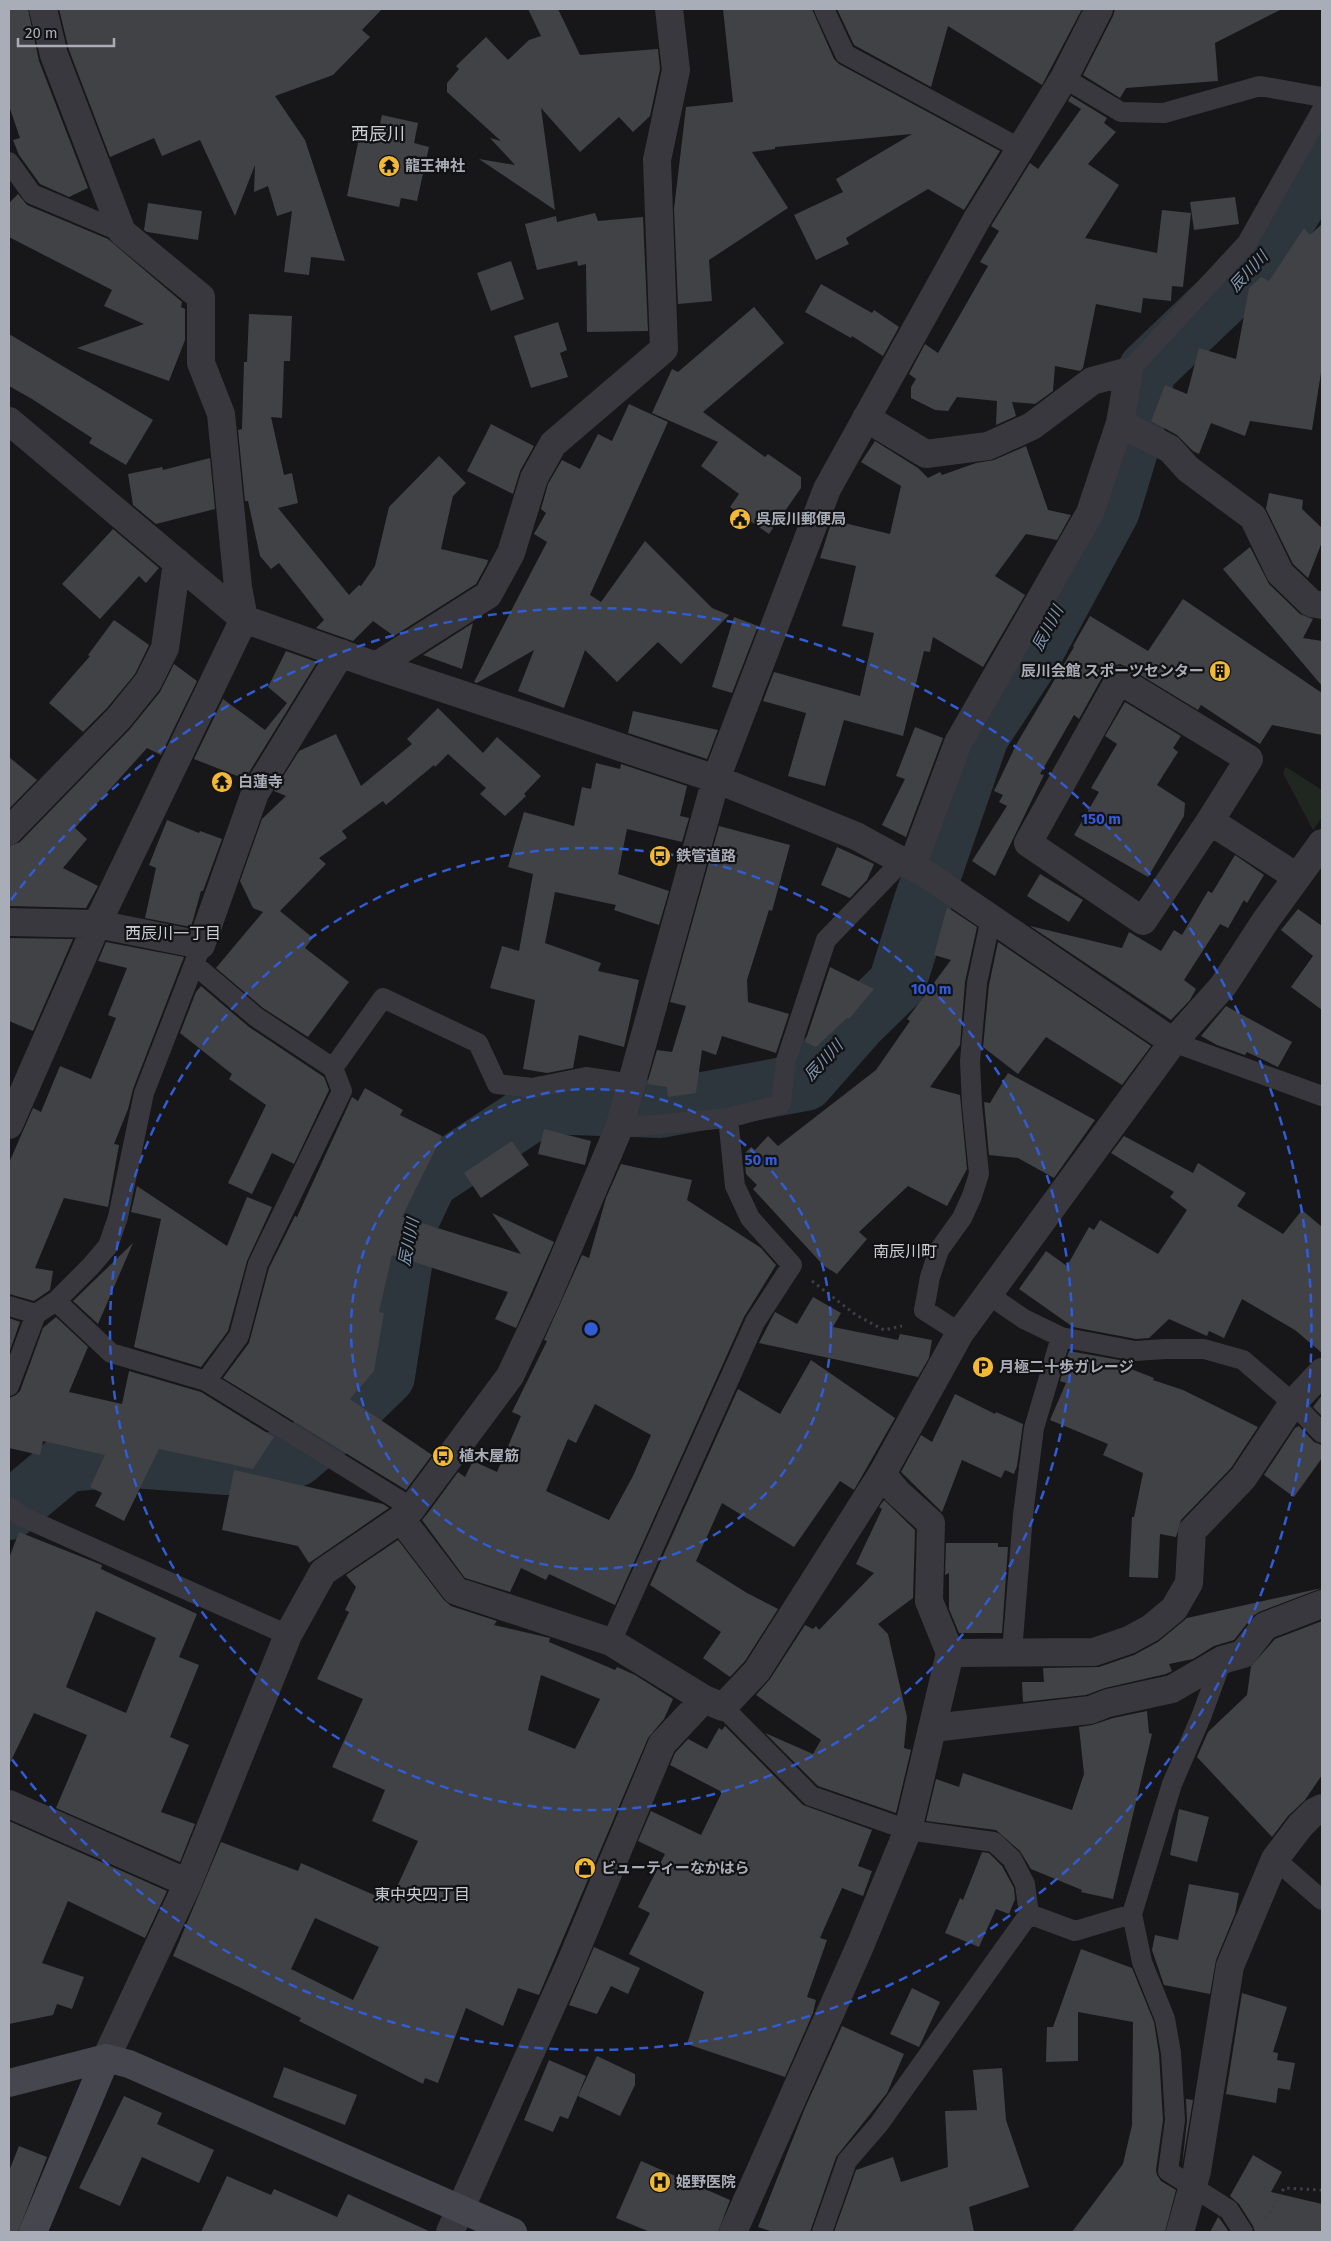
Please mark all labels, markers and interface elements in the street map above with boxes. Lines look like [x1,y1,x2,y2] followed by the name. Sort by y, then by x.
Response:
[18,15,114,47] scale bar
[25,24,58,42] text: 20 m
[351,123,405,145] district label: 西辰川
[377,154,401,178] temple icon: 龍王神社
[405,157,465,175] place label: 龍王神社
[1225,246,1273,295] water label: 辰川川
[728,507,752,531] public building icon: 呉辰川郵便局
[756,510,846,528] place label: 呉辰川郵便局
[1028,601,1068,654] water label: 辰川川
[1208,659,1232,683] building icon: 辰川会館 スポーツセンター
[1021,662,1204,680] place label: 辰川会館 スポーツセンター
[210,770,234,794] temple icon: 白蓮寺
[238,773,283,791] place label: 白蓮寺
[1081,810,1121,828] text: 150 m
[648,844,672,868] bus stop icon: 鉄管道路
[676,847,736,865] place label: 鉄管道路
[125,924,221,943] district label: 西辰川一丁目
[911,980,951,998] text: 100 m
[800,1035,848,1084] water label: 辰川川
[744,1151,778,1169] text: 50 m
[395,1215,423,1267] water label: 辰川川
[873,1242,937,1261] district label: 南辰川町
[582,1320,600,1338] centre of rings
[971,1355,995,1379] parking icon: 月極二十歩ガレージ
[999,1358,1134,1376] place label: 月極二十歩ガレージ
[431,1444,455,1468] bus stop icon: 植木屋筋
[459,1447,519,1465] place label: 植木屋筋
[573,1856,597,1880] shop icon: ビューティーなかはら
[601,1859,750,1877] place label: ビューティーなかはら
[374,1885,470,1904] district label: 東中央四丁目
[648,2170,672,2194] hospital icon: 姫野医院
[676,2173,736,2191] place label: 姫野医院

